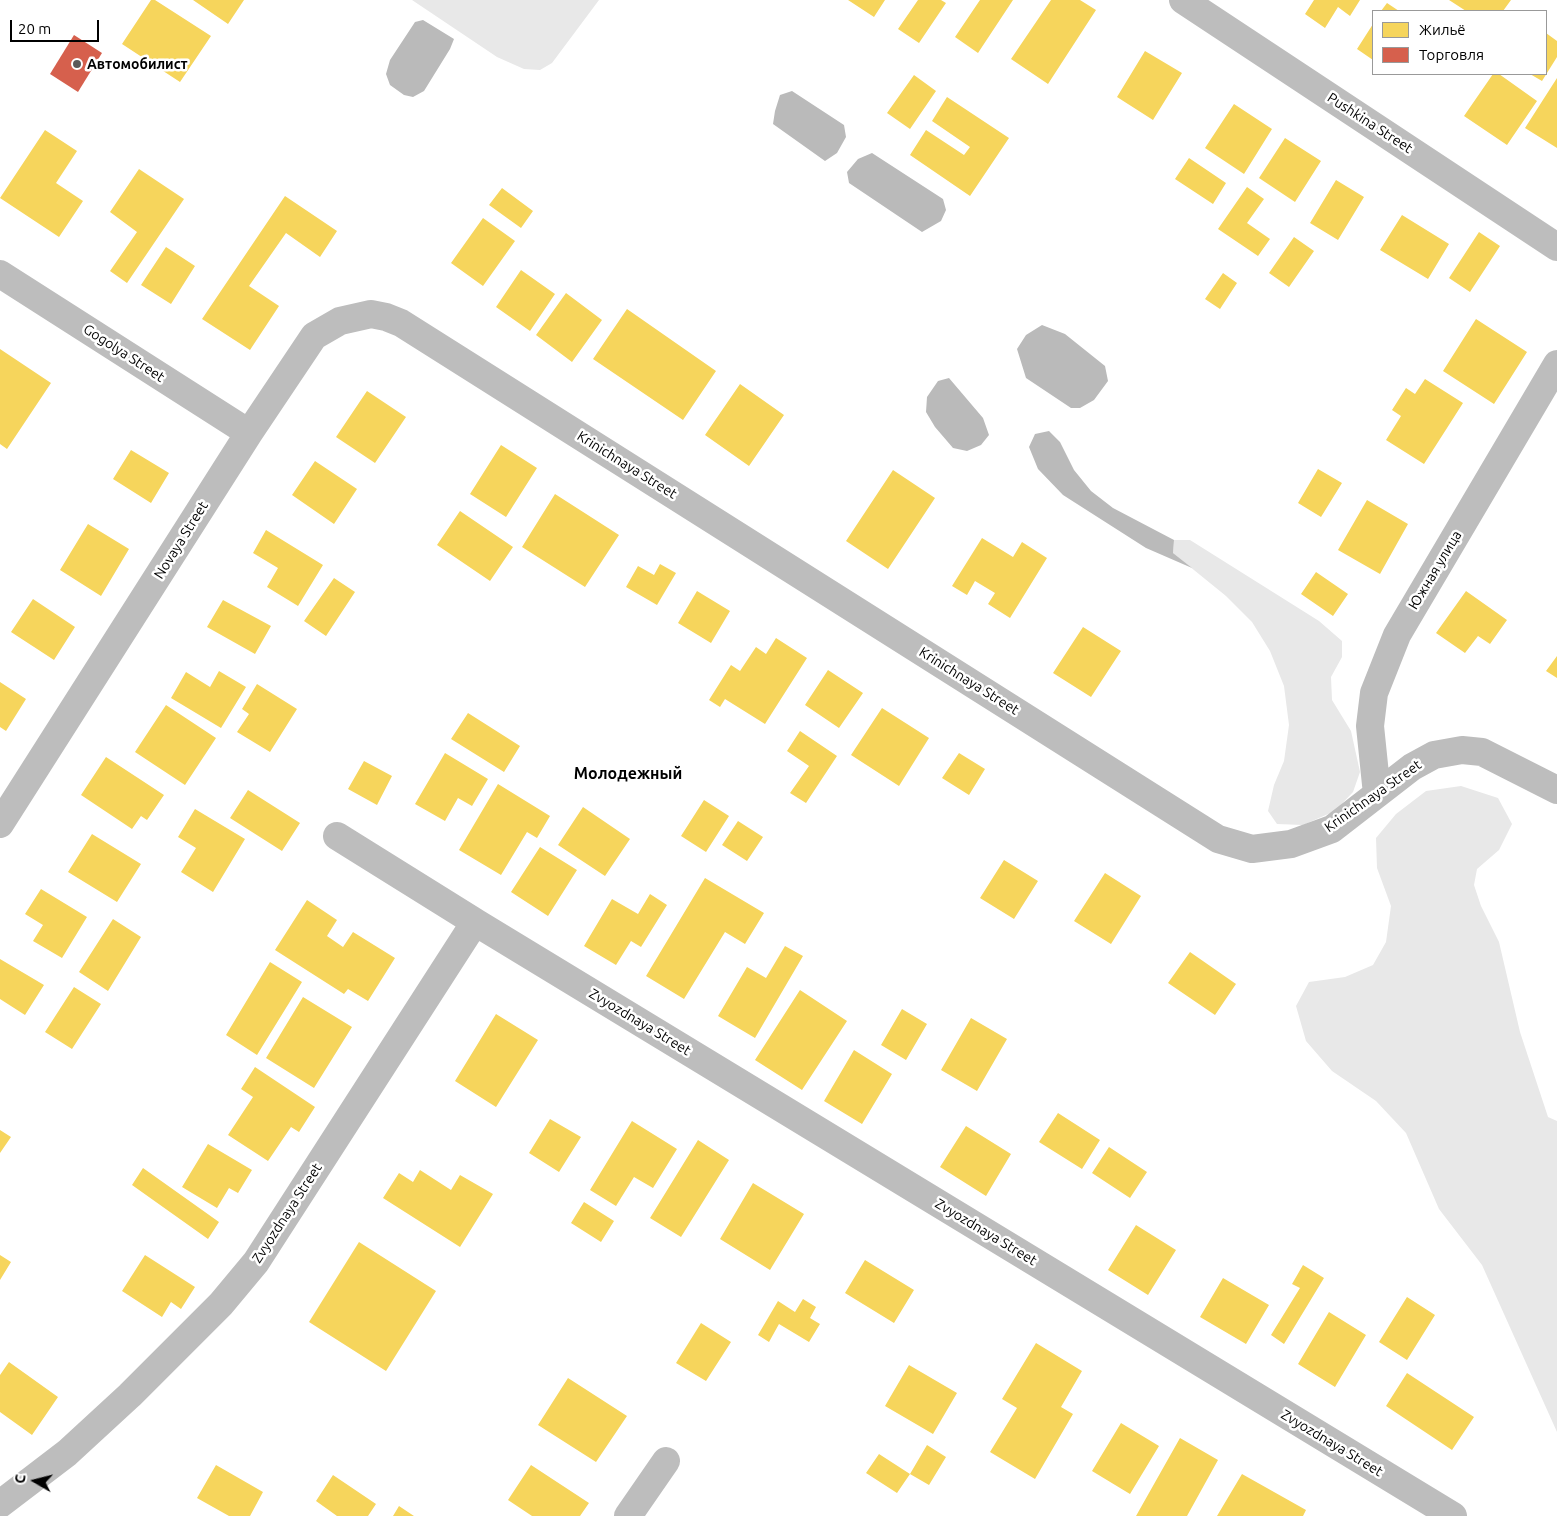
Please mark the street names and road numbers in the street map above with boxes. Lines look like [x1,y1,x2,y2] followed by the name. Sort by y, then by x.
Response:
[1324,89,1416,157] street label: Pushkina Street
[80,320,168,386] street label: Gogolya Street
[574,428,680,502] street label: Krinichnaya Street
[150,498,212,582] street label: Novaya Street
[1405,527,1465,613] street label: Южная улица
[916,644,1022,718] street label: Krinichnaya Street
[1321,756,1425,836] street label: Krinichnaya Street
[586,985,694,1059] street label: Zvyozdnaya Street
[248,1160,326,1266] street label: Zvyozdnaya Street
[932,1195,1040,1269] street label: Zvyozdnaya Street
[1278,1406,1386,1480] street label: Zvyozdnaya Street

